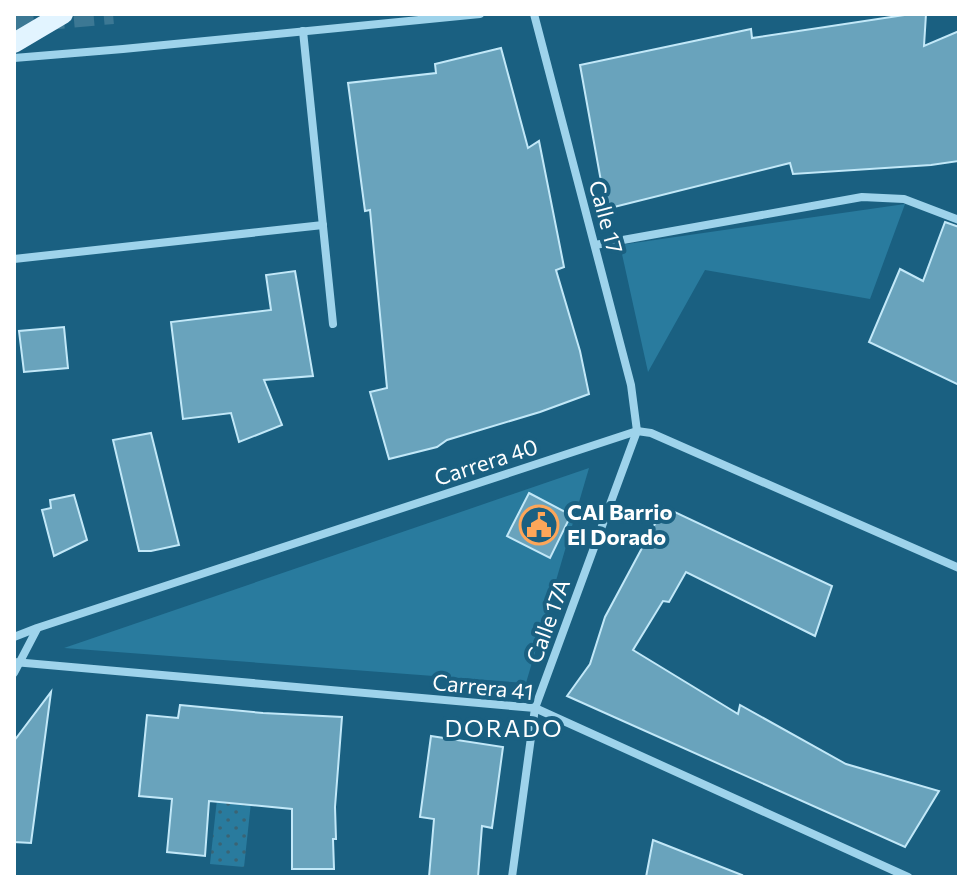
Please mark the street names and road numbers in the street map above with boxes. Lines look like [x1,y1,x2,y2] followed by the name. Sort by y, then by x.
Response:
[584,177,629,256] street label: Calle 17
[431,432,541,491] street label: Carrera 40
[520,575,575,667] street label: Calle 17A
[431,668,535,705] street label: Carrera 41

